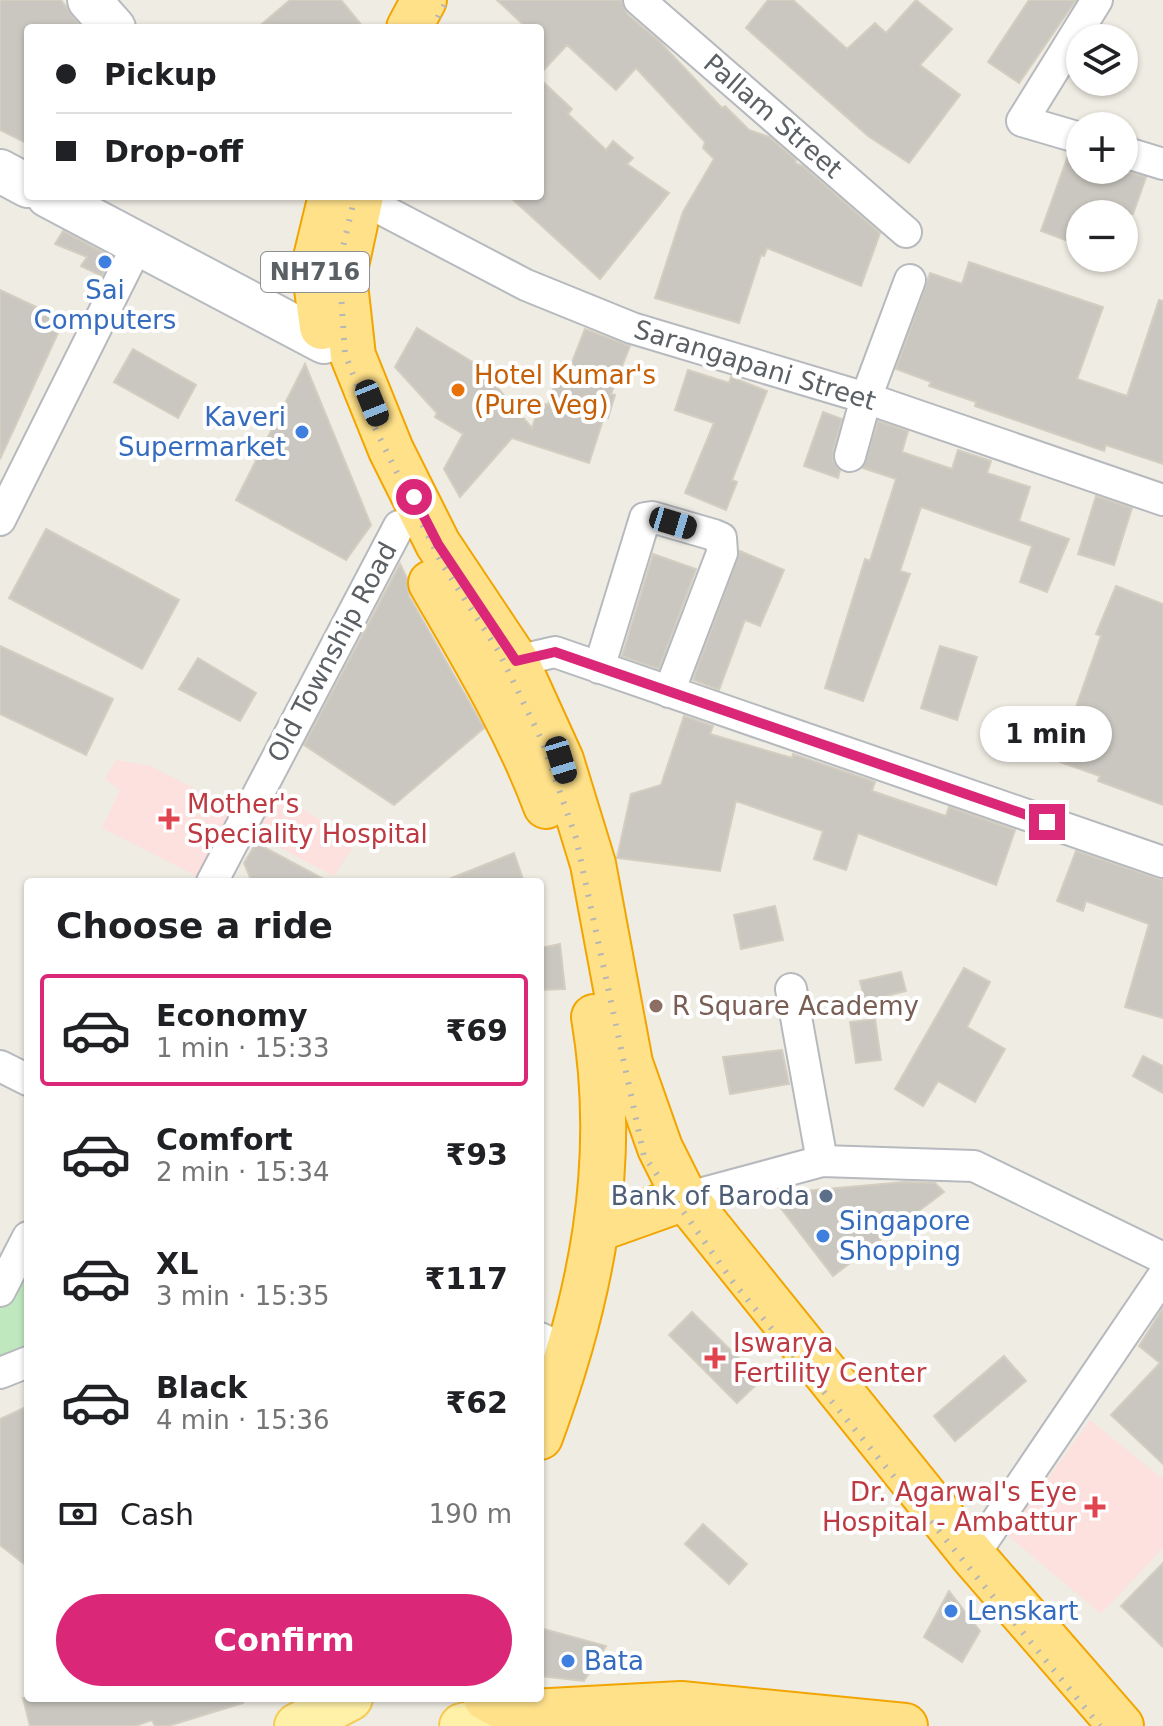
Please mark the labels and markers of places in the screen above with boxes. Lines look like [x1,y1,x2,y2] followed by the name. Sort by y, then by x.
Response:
[96,253,114,271] marker: Sai Computers
[34,275,176,335] place label: Sai Computers
[474,360,656,420] place label: Hotel Kumar's (Pure Veg)
[449,381,467,399] marker: Hotel Kumar's (Pure Veg)
[118,402,286,462] place label: Kaveri Supermarket
[293,423,311,441] marker: Kaveri Supermarket
[187,789,428,849] place label: Mother's Speciality Hospital
[158,808,180,830] marker: Mother's Speciality Hospital
[672,991,919,1021] place label: R Square Academy
[647,997,665,1015] marker: R Square Academy
[611,1181,810,1211] place label: Bank of Baroda
[817,1187,835,1205] marker: Bank of Baroda
[839,1206,970,1266] place label: Singapore Shopping
[814,1227,832,1245] marker: Singapore Shopping
[733,1328,927,1388] place label: Iswarya Fertility Center
[704,1347,726,1369] marker: Iswarya Fertility Center
[822,1477,1077,1537] place label: Dr. Agarwal's Eye Hospital - Ambattur
[1084,1496,1106,1518] marker: Dr. Agarwal's Eye Hospital - Ambattur
[967,1596,1078,1626] place label: Lenskart
[942,1602,960,1620] marker: Lenskart
[584,1646,644,1676] place label: Bata
[559,1652,577,1670] marker: Bata

